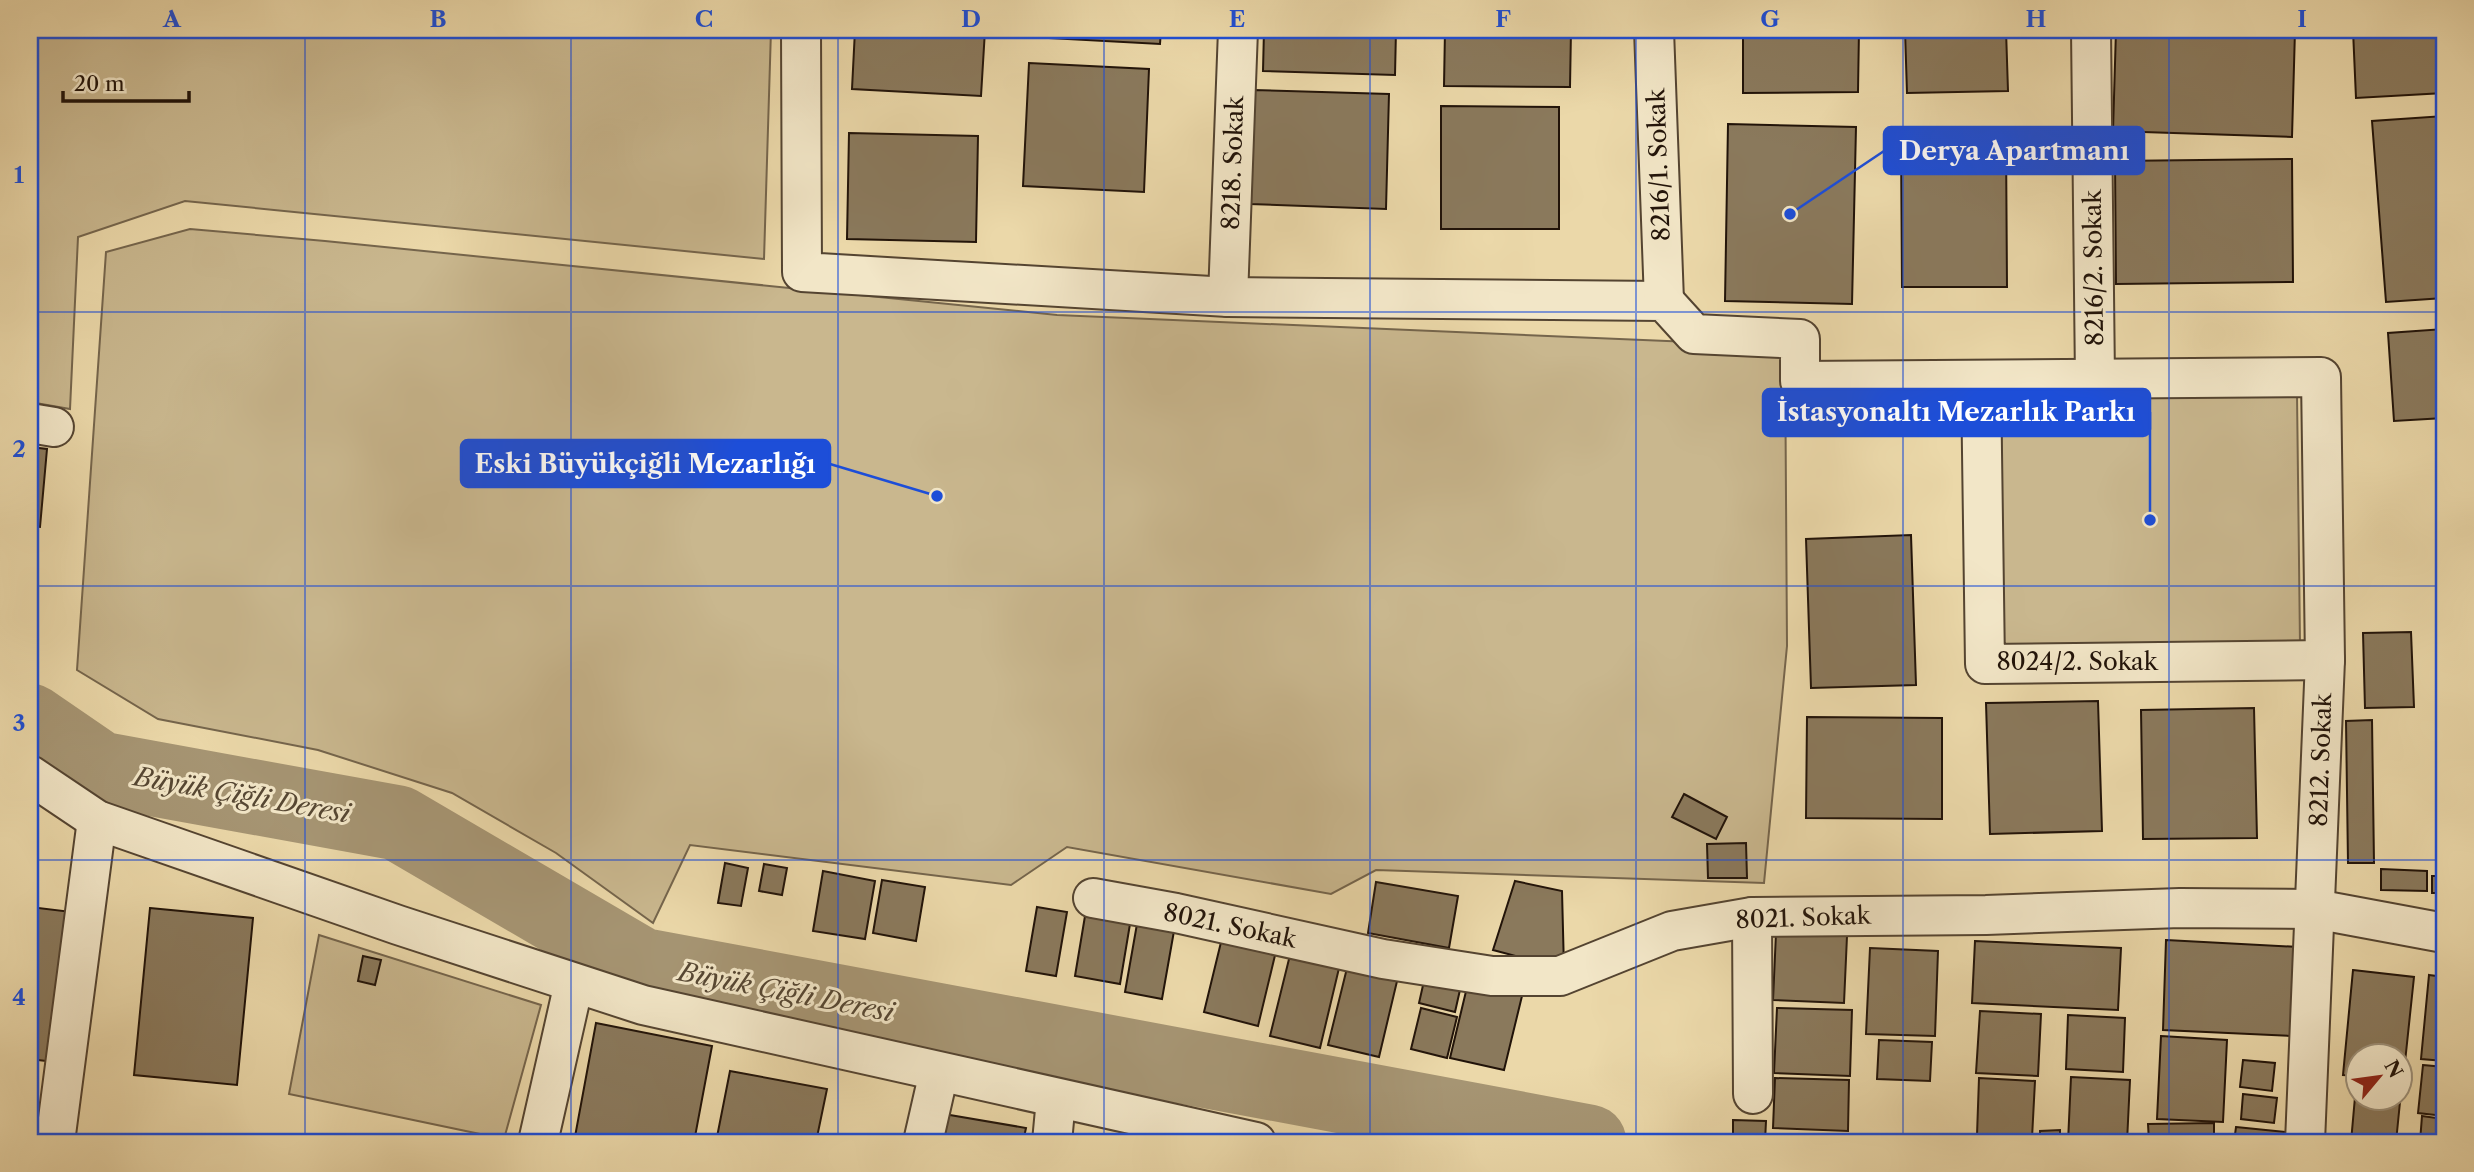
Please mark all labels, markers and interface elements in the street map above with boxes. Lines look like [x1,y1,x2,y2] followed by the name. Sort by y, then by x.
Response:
[162,5,182,33] text: A
[429,5,447,33] text: B
[695,5,713,33] text: C
[961,5,981,33] text: D
[1229,5,1245,33] text: E
[1495,5,1511,33] text: F
[1760,5,1780,33] text: G
[2026,5,2047,33] text: H
[2297,5,2307,33] text: I
[63,60,189,104] scale bar
[74,71,125,96] text: 20 m
[1641,87,1676,242] street label: 8216/1. Sokak
[1216,94,1249,230] street label: 8218. Sokak
[1884,127,2144,174] callout: Derya Apartmanı
[1899,135,2129,167] text: Derya Apartmanı
[14,161,25,189] text: 1
[2078,188,2109,346] street label: 8216/2. Sokak
[1763,389,2150,436] callout: İstasyonaltı Mezarlık Parkı
[1777,396,2135,428] text: İstasyonaltı Mezarlık Parkı
[12,435,26,463] text: 2
[461,440,830,487] callout: Eski Büyükçiğli Mezarlığı
[474,448,816,480] text: Eski Büyükçiğli Mezarlığı
[1996,647,2159,676] street label: 8024/2. Sokak
[2304,692,2337,827] street label: 8212. Sokak
[13,709,26,737] text: 3
[130,760,354,830] water label: Büyük Çiğli Deresi
[1161,897,1300,954] street label: 8021. Sokak
[1735,901,1872,934] street label: 8021. Sokak
[674,955,898,1029] water label: Büyük Çiğli Deresi
[12,983,26,1011] text: 4
[2344,1042,2414,1112] north arrow
[2379,1056,2407,1082] text: N

